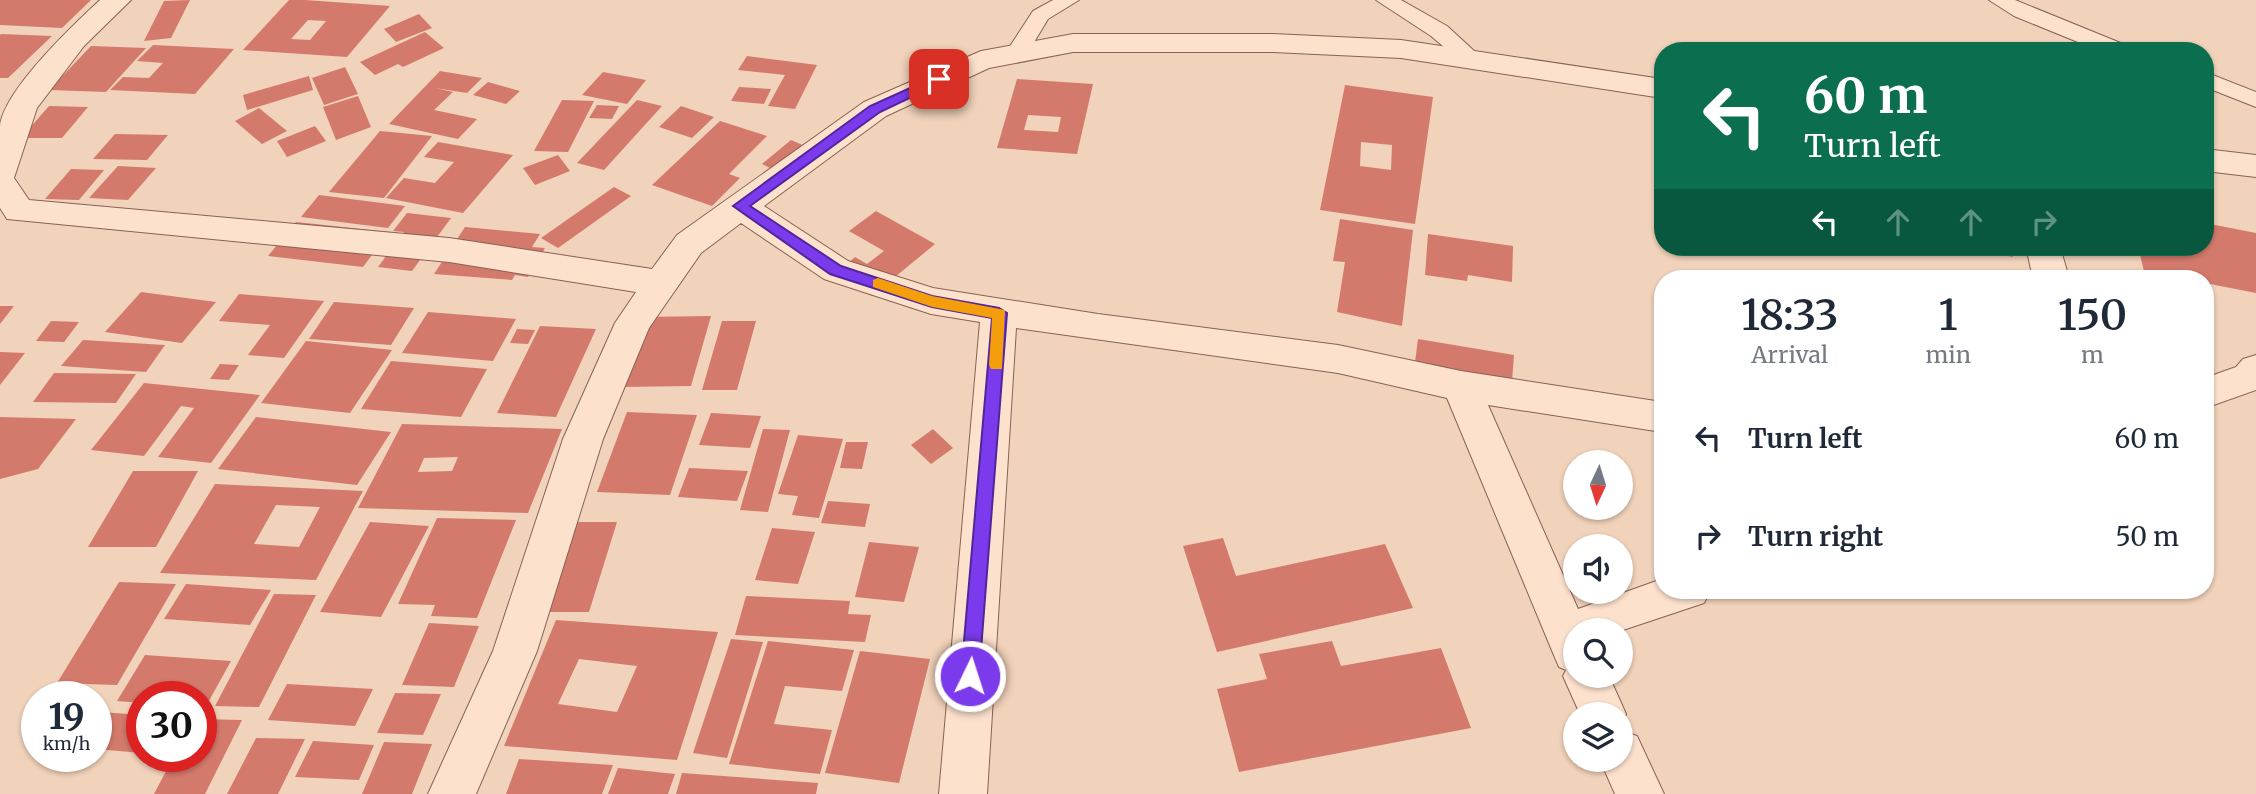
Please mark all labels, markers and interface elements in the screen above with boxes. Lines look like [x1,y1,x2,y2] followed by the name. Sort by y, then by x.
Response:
[909,49,969,109] pin
[920,60,958,98] icon: arrive
[1804,65,1927,126] text: 60 m
[1689,70,1780,161] icon: left
[1804,126,1941,166] text: Turn left
[1806,203,1844,241] icon: left
[1879,203,1917,241] icon: ahead
[1952,203,1990,241] icon: ahead
[2025,203,2063,241] icon: right
[1741,289,1838,341] text: 18:33
[1939,289,1958,341] text: 1
[2058,289,2127,341] text: 150
[1751,340,1828,369] text: Arrival
[1925,340,1971,369] text: min
[2081,340,2104,369] text: m
[1689,419,1727,457] icon: left
[1748,422,1862,455] text: Turn left
[2115,422,2179,455] text: 60 m
[1563,450,1633,520] north arrow
[1563,450,1633,772] map controls
[1689,517,1727,555] icon: right
[1748,520,1883,553] text: Turn right
[2115,520,2179,553] text: 50 m
[1563,534,1633,604] button: sound
[1563,618,1633,688] button: search
[933,639,1007,713] position arrow
[126,681,217,772] speed limit sign: 30
[48,695,85,739] text: 19
[1563,702,1633,772] button: layers
[43,732,90,755] text: km/h

